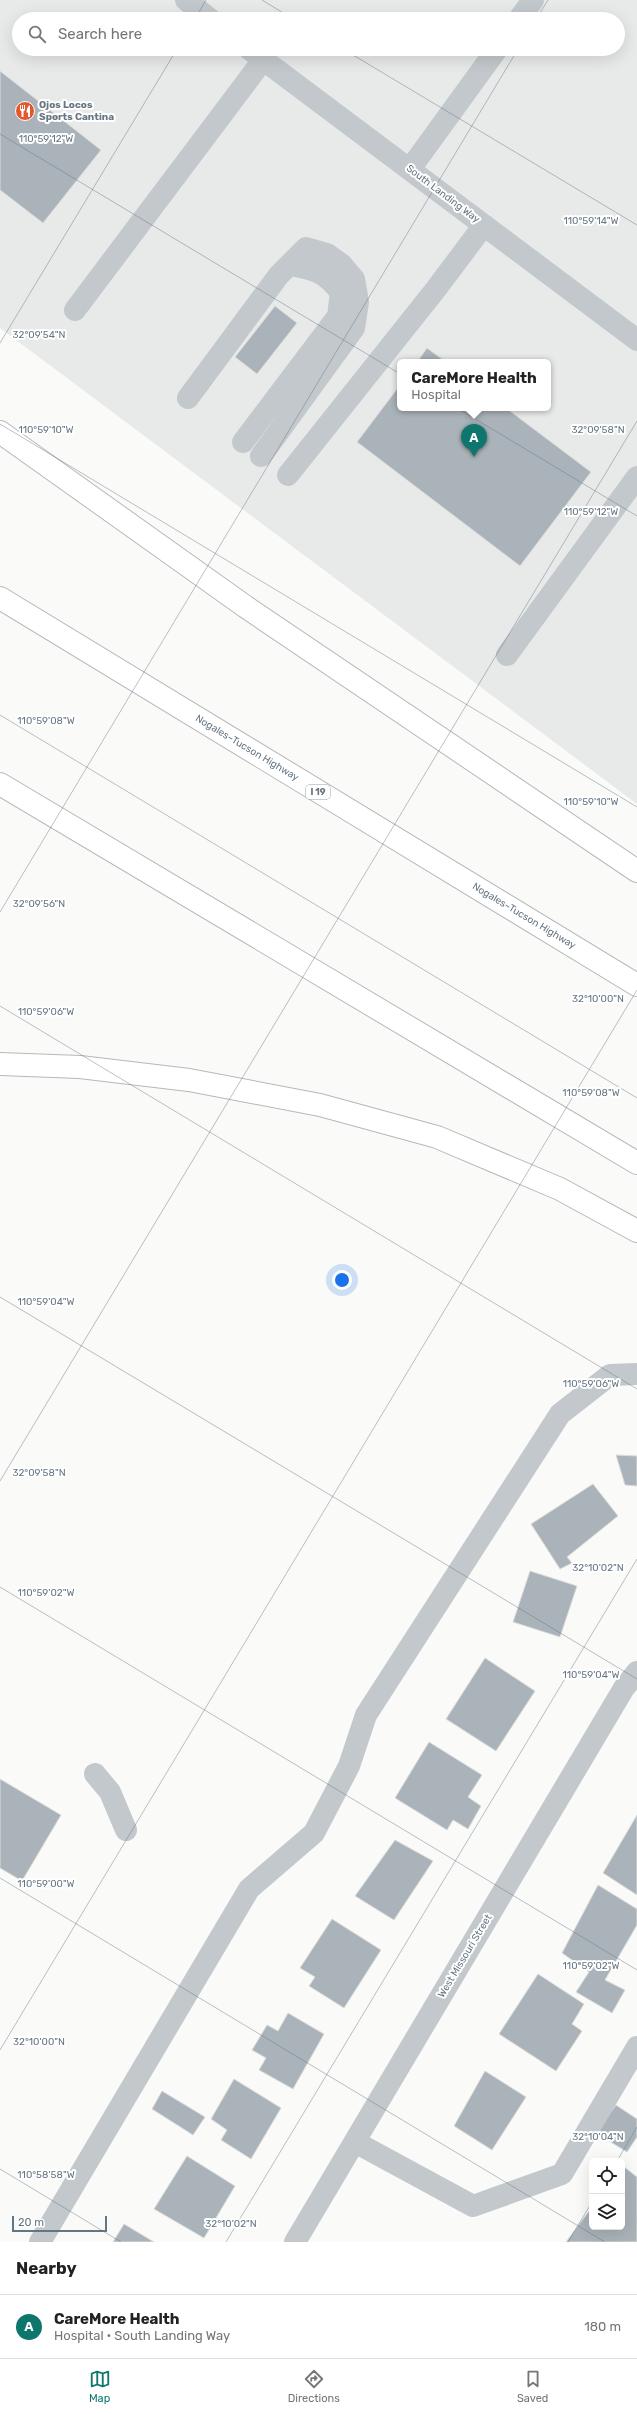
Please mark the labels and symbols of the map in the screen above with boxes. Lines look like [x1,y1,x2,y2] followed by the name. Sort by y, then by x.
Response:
[39,99,114,123] place label: Ojos Locos Sports Cantina
[14,100,36,122] restaurant icon: Ojos Locos Sports Cantina
[19,133,73,145] text: 110°59'12"W
[404,162,483,226] street label: South Landing Way
[564,215,618,227] text: 110°59'14"W
[13,329,65,341] text: 32°09'54"N
[18,424,74,436] text: 110°59'10"W
[461,424,487,457] pin: A
[571,424,625,436] text: 32°09'58"N
[564,506,618,518] text: 110°59'12"W
[193,712,301,784] street label: Nogales–Tucson Highway
[17,715,75,727] text: 110°59'08"W
[306,785,330,799] road number: I 19
[563,796,619,808] text: 110°59'10"W
[470,880,578,952] street label: Nogales–Tucson Highway
[13,898,65,910] text: 32°09'56"N
[572,993,624,1005] text: 32°10'00"N
[18,1006,74,1018] text: 110°59'06"W
[562,1087,620,1099] text: 110°59'08"W
[332,1270,352,1290] your location
[18,1296,74,1308] text: 110°59'04"W
[563,1378,619,1390] text: 110°59'06"W
[12,1467,66,1479] text: 32°09'58"N
[572,1562,624,1574] text: 32°10'02"N
[18,1587,74,1599] text: 110°59'02"W
[563,1669,619,1681] text: 110°59'04"W
[17,1878,75,1890] text: 110°59'00"W
[435,1912,495,2000] street label: West Missouri Street
[563,1960,619,1972] text: 110°59'02"W
[13,2036,65,2048] text: 32°10'00"N
[572,2131,624,2143] text: 32°10'04"N
[17,2169,75,2181] text: 110°58'58"W
[12,2214,107,2233] scale bar
[205,2218,257,2230] text: 32°10'02"N

